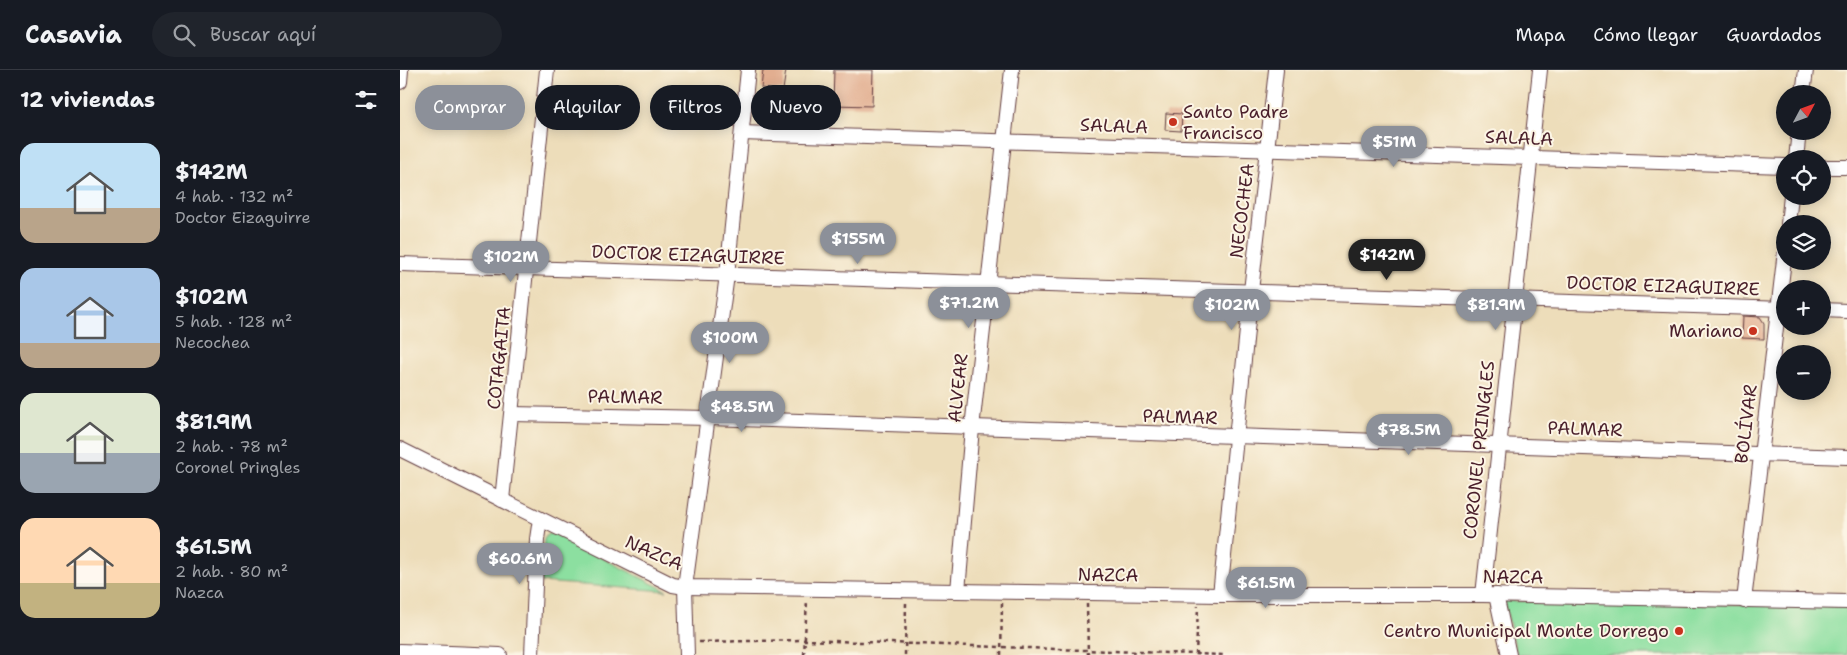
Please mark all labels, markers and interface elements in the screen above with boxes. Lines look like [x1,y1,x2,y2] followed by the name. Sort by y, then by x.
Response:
[152,12,502,57] search box
[25,19,122,51] text: Casavia
[170,21,198,49] icon: search
[210,22,316,47] text: Buscar aquí
[1515,23,1565,47] text: Mapa
[1593,23,1698,47] text: Cómo llegar
[1726,23,1822,47] text: Guardados
[415,85,525,130] chip: Comprar
[535,85,640,130] chip: Alquilar
[650,85,741,130] chip: Filtros
[751,85,841,130] chip: Nuevo
[1776,85,1831,140] north arrow
[1776,85,1831,400] map controls
[20,86,155,114] text: 12 viviendas
[352,86,380,114] icon: filters
[1183,100,1289,145] place label: Santo Padre Francisco
[1080,113,1148,139] street label: SALALA
[1167,116,1179,128] marker: Santo Padre Francisco
[1485,125,1553,151] street label: SALALA
[1364,126,1424,168] pin: $51M
[1372,131,1416,152] text: $51M
[1776,150,1831,205] button: locate
[175,158,248,186] text: $142M
[1224,162,1260,260] street label: NECOCHEA
[60,163,120,223] icon: home
[175,186,293,207] text: 4 hab. · 132 m²
[175,207,310,228] text: Doctor Eizaguirre
[1776,215,1831,270] button: layers
[823,222,893,265] pin: $155M
[831,228,885,249] text: $155M
[1352,238,1422,281] pin: $142M
[476,240,546,283] pin: $102M
[591,240,785,270] street label: DOCTOR EIZAGUIRRE
[1359,244,1415,265] text: $142M
[483,246,539,267] text: $102M
[1566,271,1760,301] street label: DOCTOR EIZAGUIRRE
[1776,280,1831,335] button: +
[175,283,248,311] text: $102M
[928,286,1010,329] pin: $71.2M
[60,288,120,348] icon: home
[1197,288,1267,331] pin: $102M
[1455,288,1537,331] pin: $81.9M
[939,292,999,313] text: $71.2M
[1204,294,1260,315] text: $102M
[1467,294,1525,315] text: $81.9M
[482,305,516,411] street label: COTAGAITA
[175,311,292,332] text: 5 hab. · 128 m²
[1669,319,1743,343] place label: Mariano
[695,322,765,364] pin: $100M
[1747,325,1759,337] marker: Mariano
[702,327,758,348] text: $100M
[175,332,250,353] text: Necochea
[1776,345,1831,400] button: −
[942,352,974,424] street label: ALVEAR
[1458,360,1500,540] street label: CORONEL PRINGLES
[1729,383,1763,465] street label: BOLÍVAR
[587,384,663,410] street label: PALMAR
[701,390,783,433] pin: $48.5M
[710,396,774,417] text: $48.5M
[1142,404,1218,430] street label: PALMAR
[175,408,252,436] text: $81.9M
[60,413,120,473] icon: home
[1368,414,1450,456] pin: $78.5M
[1547,416,1623,442] street label: PALMAR
[1377,419,1441,440] text: $78.5M
[175,436,288,457] text: 2 hab. · 78 m²
[175,457,301,478] text: Coronel Pringles
[621,530,687,576] street label: NAZCA
[175,533,252,561] text: $61.5M
[60,538,120,598] icon: home
[479,542,561,585] pin: $60.6M
[488,548,552,569] text: $60.6M
[175,561,288,582] text: 2 hab. · 80 m²
[1077,562,1139,588] street label: NAZCA
[1482,564,1544,590] street label: NAZCA
[1225,566,1307,609] pin: $61.5M
[1237,572,1295,593] text: $61.5M
[175,582,224,603] text: Nazca
[1383,619,1669,643] place label: Centro Municipal Monte Dorrego
[1673,625,1685,637] marker: Centro Municipal Monte Dorrego

